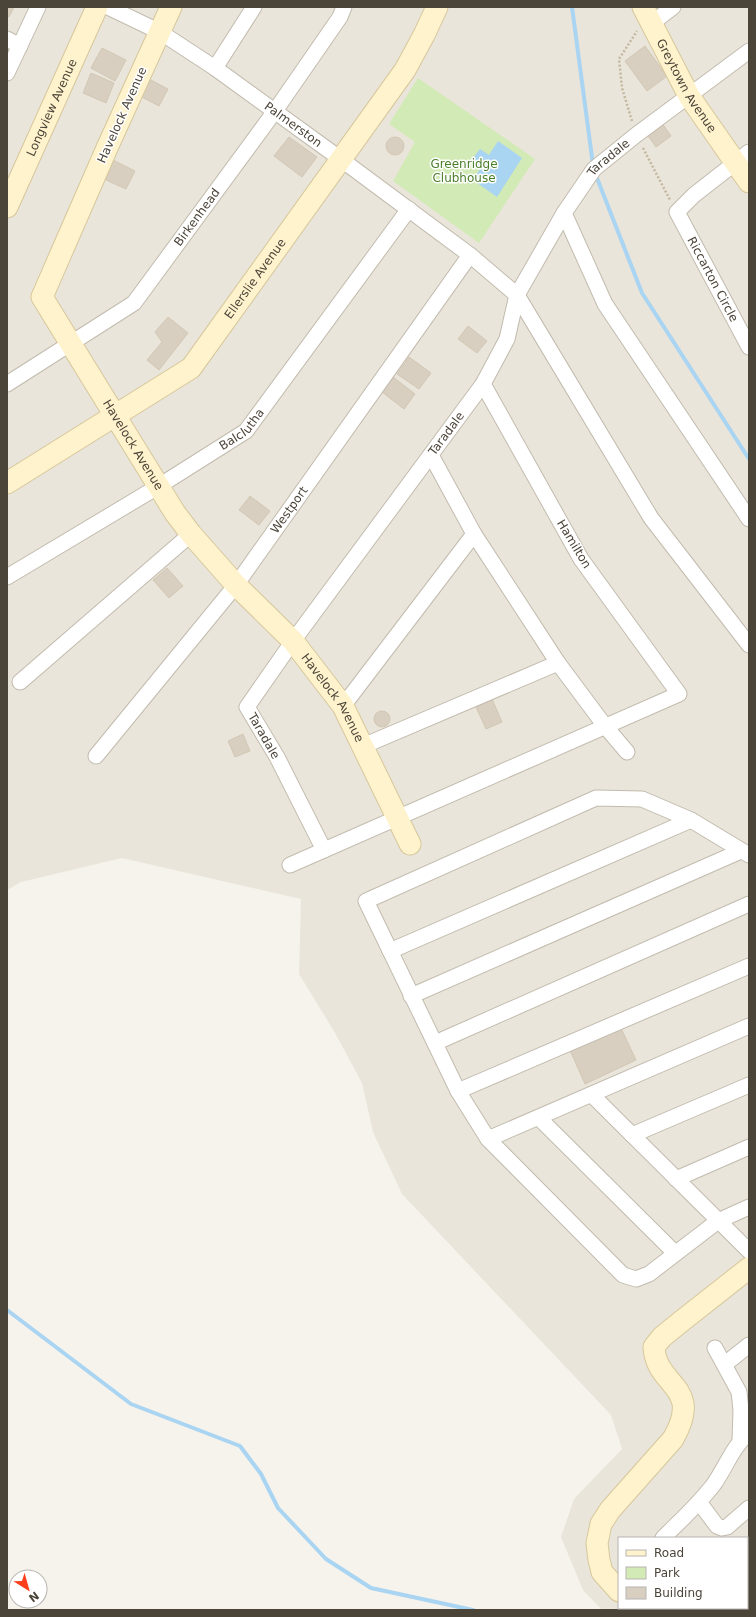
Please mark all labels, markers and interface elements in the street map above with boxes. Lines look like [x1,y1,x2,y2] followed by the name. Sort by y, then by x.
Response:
[654,36,719,135] street label: Greytown Avenue
[24,57,80,158] street label: Longview Avenue
[95,65,149,165] street label: Havelock Avenue
[262,99,325,150] street label: Palmerston
[584,136,633,179] street label: Taradale
[430,157,498,185] park label: Greenridge Clubhouse
[171,186,223,249] street label: Birkenhead
[684,234,741,324] street label: Riccarton Circle
[222,236,289,321] street label: Ellerslie Avenue
[100,397,166,493] street label: Havelock Avenue
[217,406,267,453] street label: Balclutha
[425,409,467,459] street label: Taradale
[268,484,311,536] street label: Westport
[554,517,594,571] street label: Hamilton
[298,651,367,745] street label: Havelock Avenue
[245,710,283,761] street label: Taradale
[618,1537,748,1609] legend
[654,1546,684,1560] text: Road
[654,1566,680,1580] text: Park
[8,1569,48,1609] north arrow
[654,1586,703,1600] text: Building
[26,1589,41,1605] text: N

